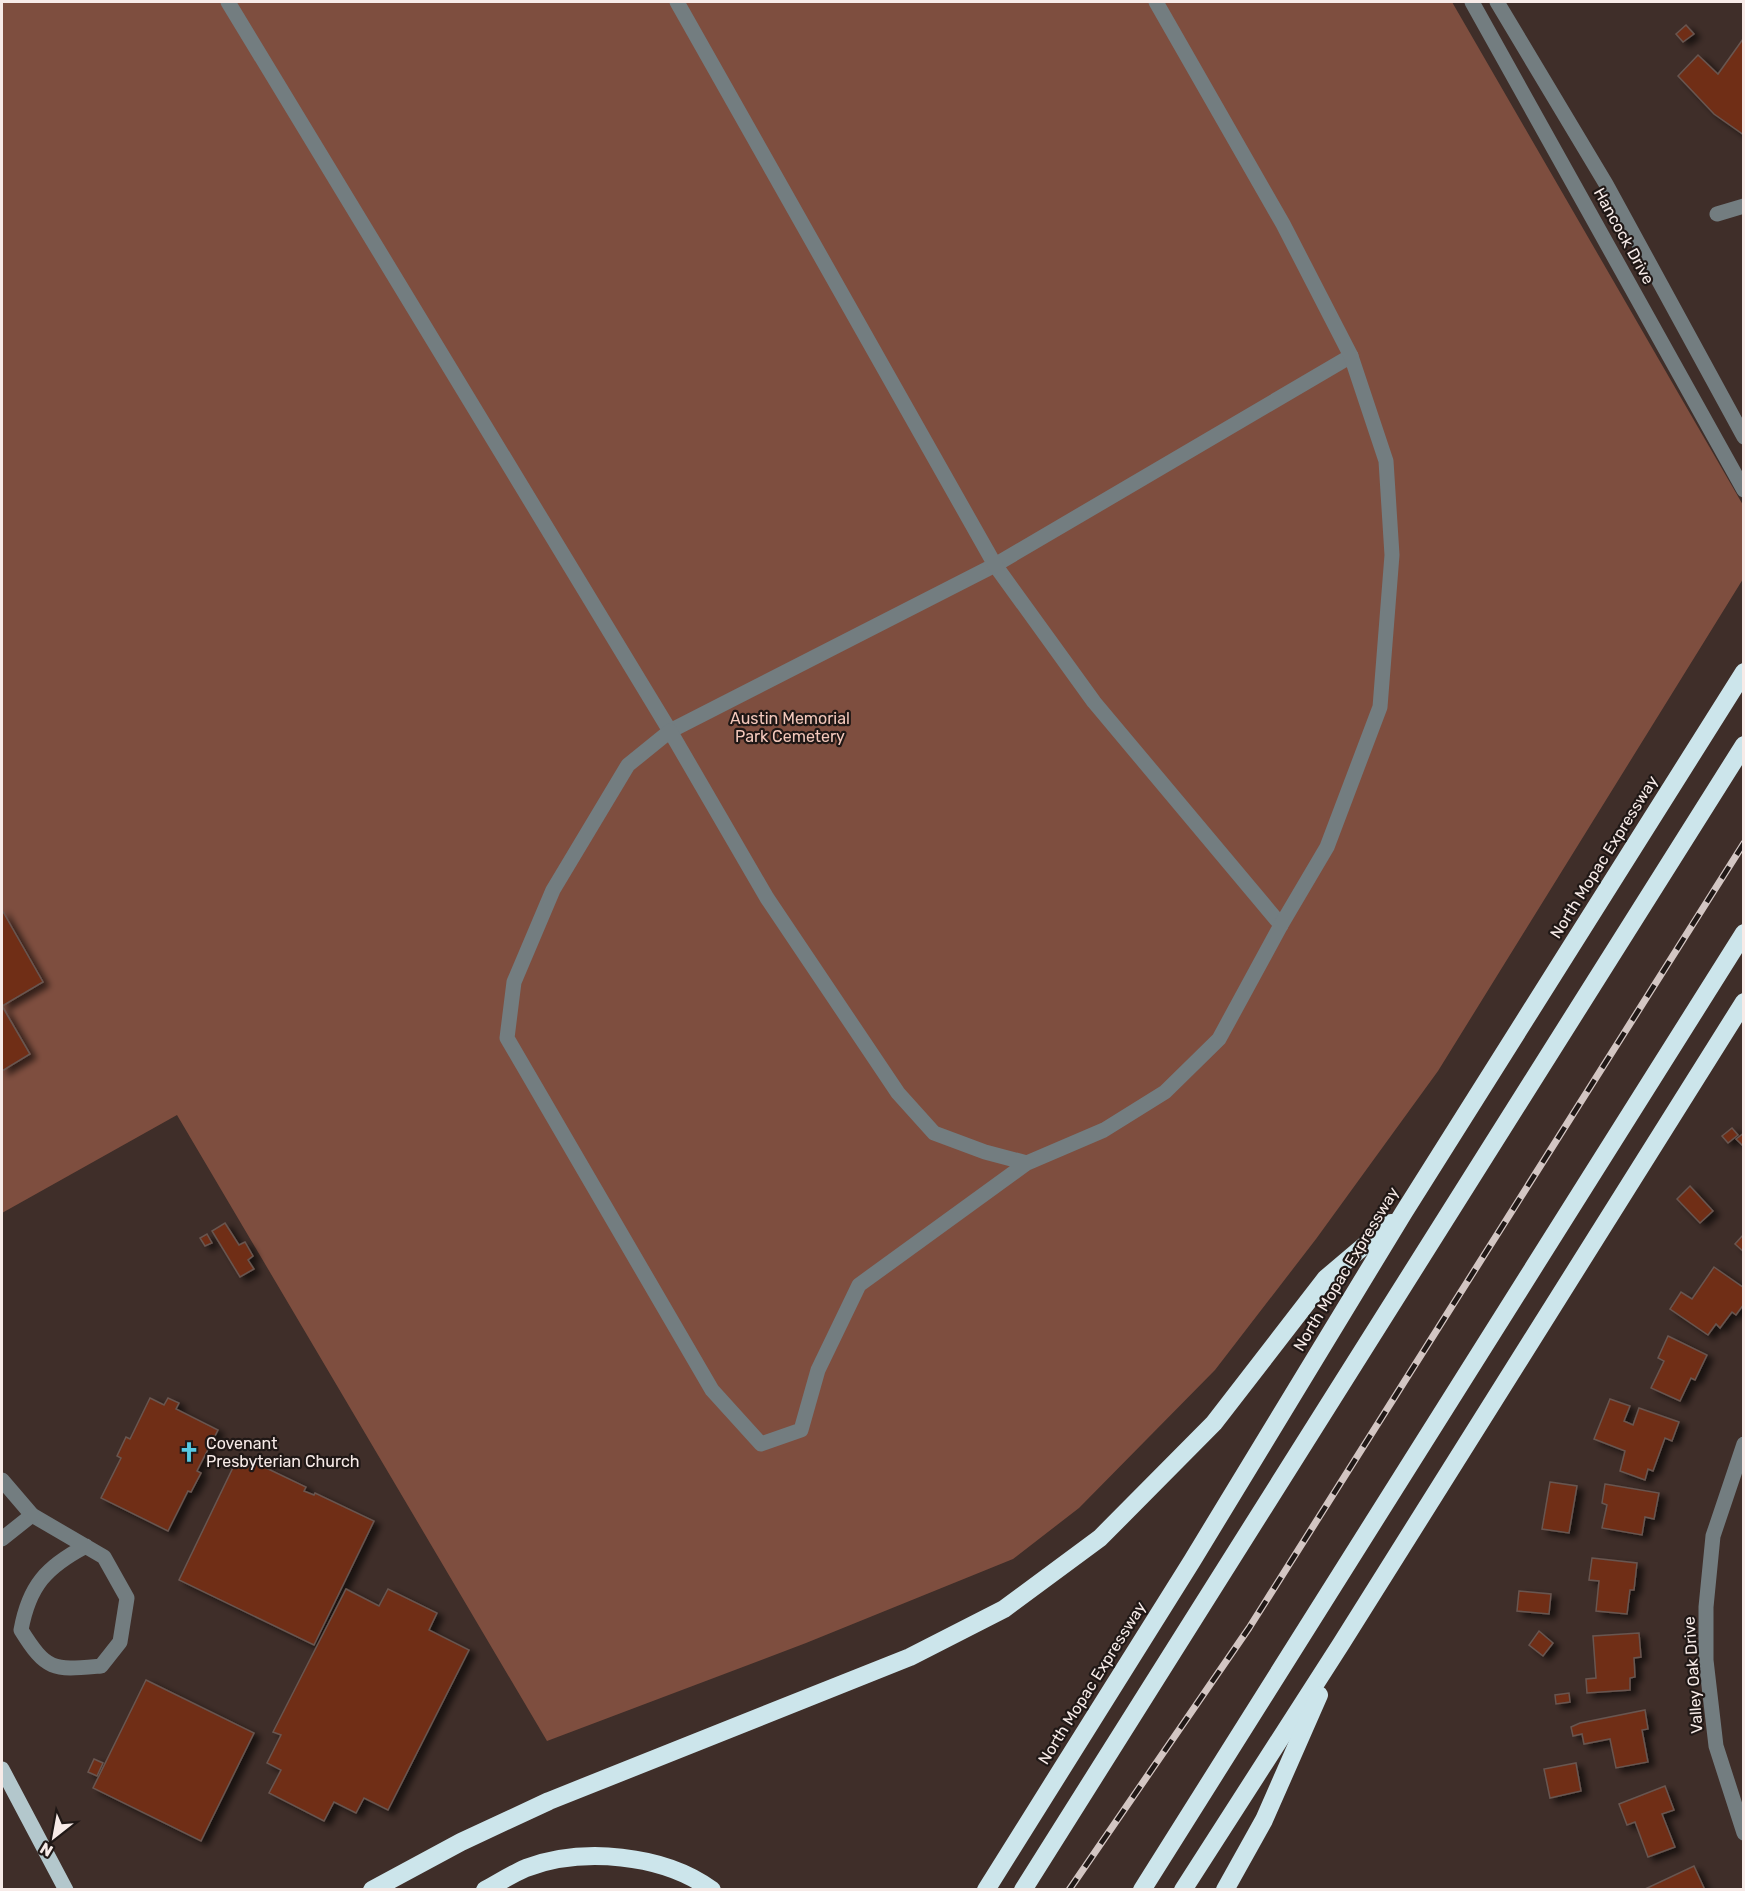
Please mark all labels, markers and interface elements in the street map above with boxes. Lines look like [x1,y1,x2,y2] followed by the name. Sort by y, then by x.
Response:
[1590,184,1658,288] street label: Hancock Drive
[730,709,850,746] park label: Austin Memorial Park Cemetery
[1546,772,1662,942] street label: North Mopac Expressway
[1289,1183,1403,1355] street label: North Mopac Expressway
[206,1434,360,1471] place label: Covenant Presbyterian Church
[177,1440,201,1464] church icon: Covenant Presbyterian Church
[1034,1598,1150,1768] street label: North Mopac Expressway
[1679,1616,1707,1734] street label: Valley Oak Drive
[24,1807,84,1867] north arrow
[37,1838,56,1861] text: N

